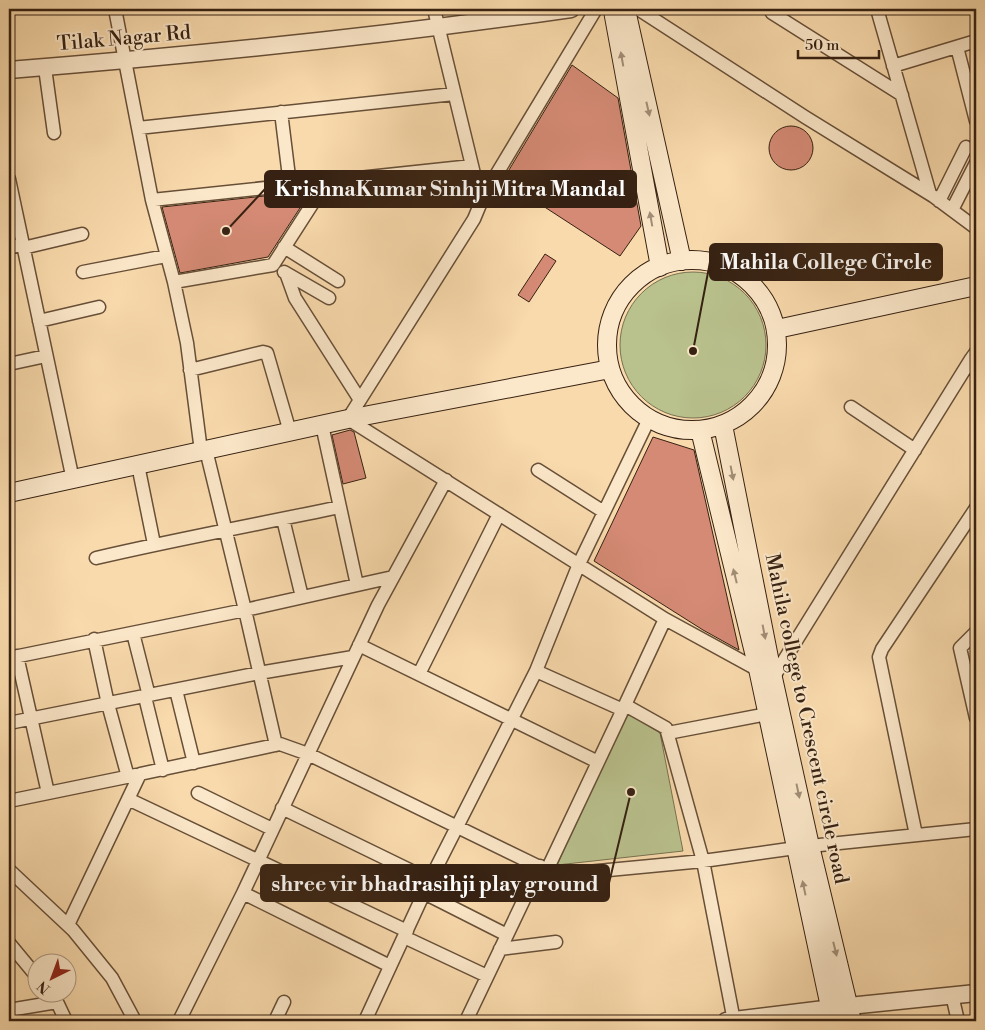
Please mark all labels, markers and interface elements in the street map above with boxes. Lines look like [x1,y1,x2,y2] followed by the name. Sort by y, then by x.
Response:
[56,21,193,57] street label: Tilak Nagar Rd
[798,28,879,60] scale bar
[805,36,839,55] text: 50 m
[618,50,626,66] one-way arrow
[644,102,652,117] one-way arrow
[265,171,636,207] callout: KrishnaKumar Sinhji Mitra Mandal
[275,177,625,203] text: KrishnaKumar Sinhji Mitra Mandal
[647,210,655,226] one-way arrow
[710,244,942,280] callout: Mahila College Circle
[720,250,932,276] text: Mahila College Circle
[729,465,737,481] one-way arrow
[759,552,853,887] street label: Mahila college to Crescent circle road
[731,568,739,583] one-way arrow
[760,625,768,640] one-way arrow
[794,784,802,800] one-way arrow
[261,865,609,901] callout: shree vir bhadrasihji play ground
[271,872,599,898] text: shree vir bhadrasihji play ground
[800,881,808,896] one-way arrow
[831,942,839,957] one-way arrow
[28,952,78,1002] north arrow
[34,977,54,997] text: N

